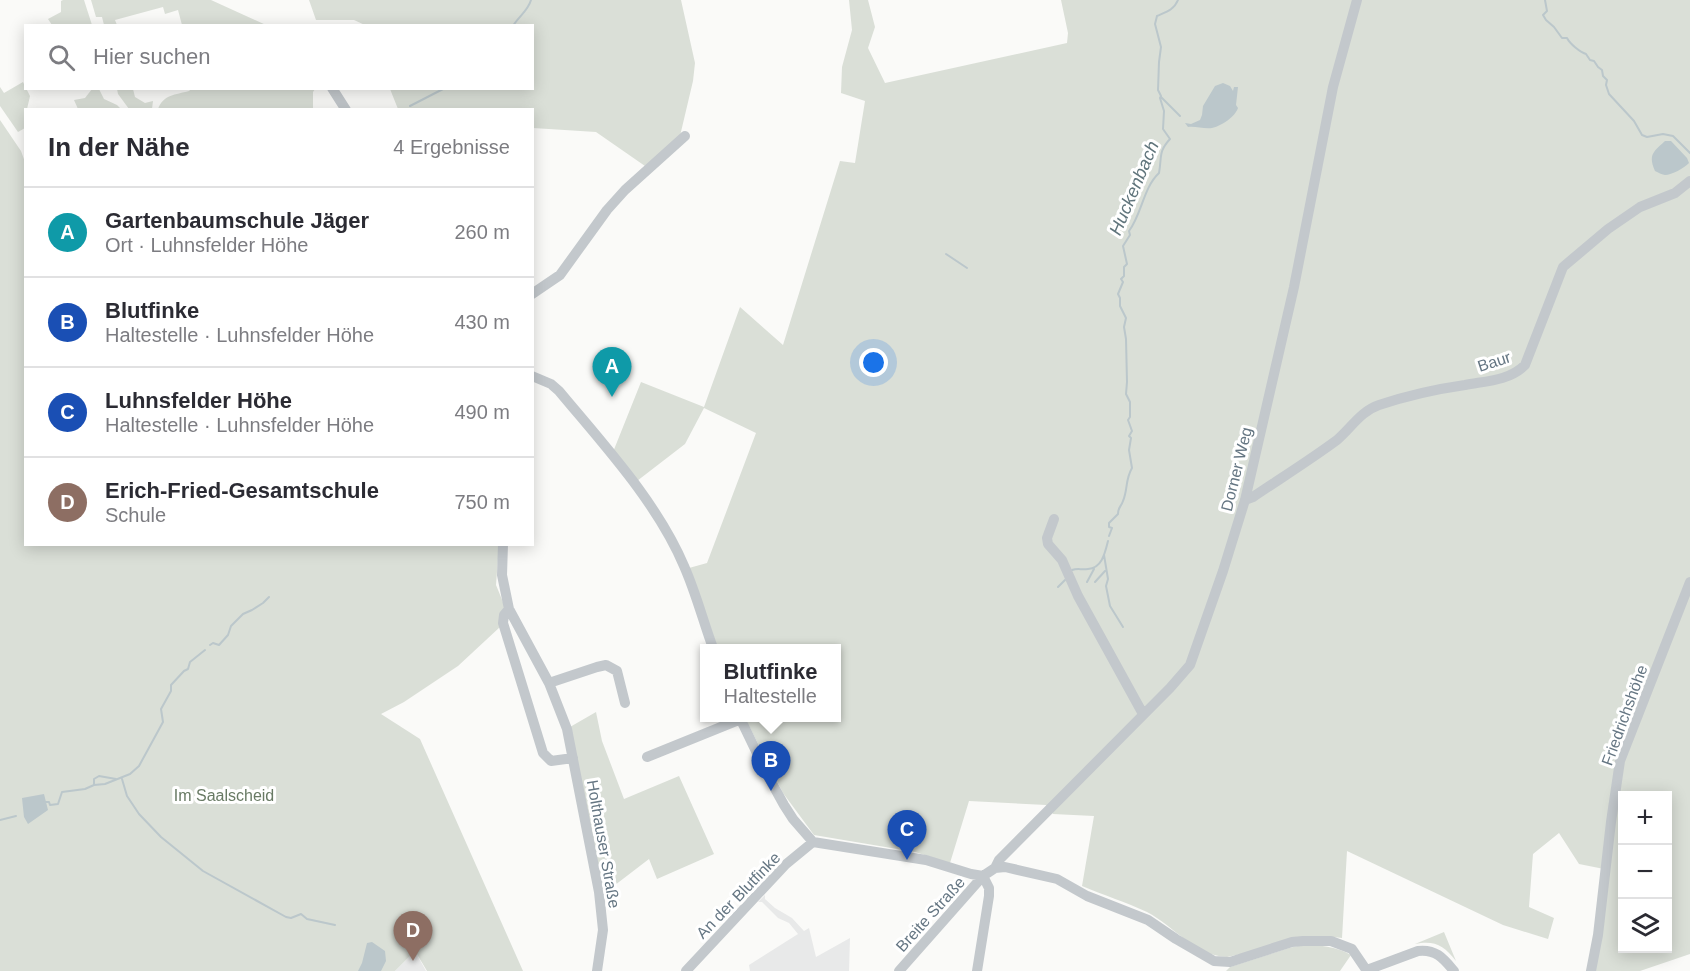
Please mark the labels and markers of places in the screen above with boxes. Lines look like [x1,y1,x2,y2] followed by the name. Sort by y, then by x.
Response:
[592,348,632,397] pin: A
[752,742,790,791] pin: B
[888,810,926,860] pin: C
[394,912,432,961] pin: D

